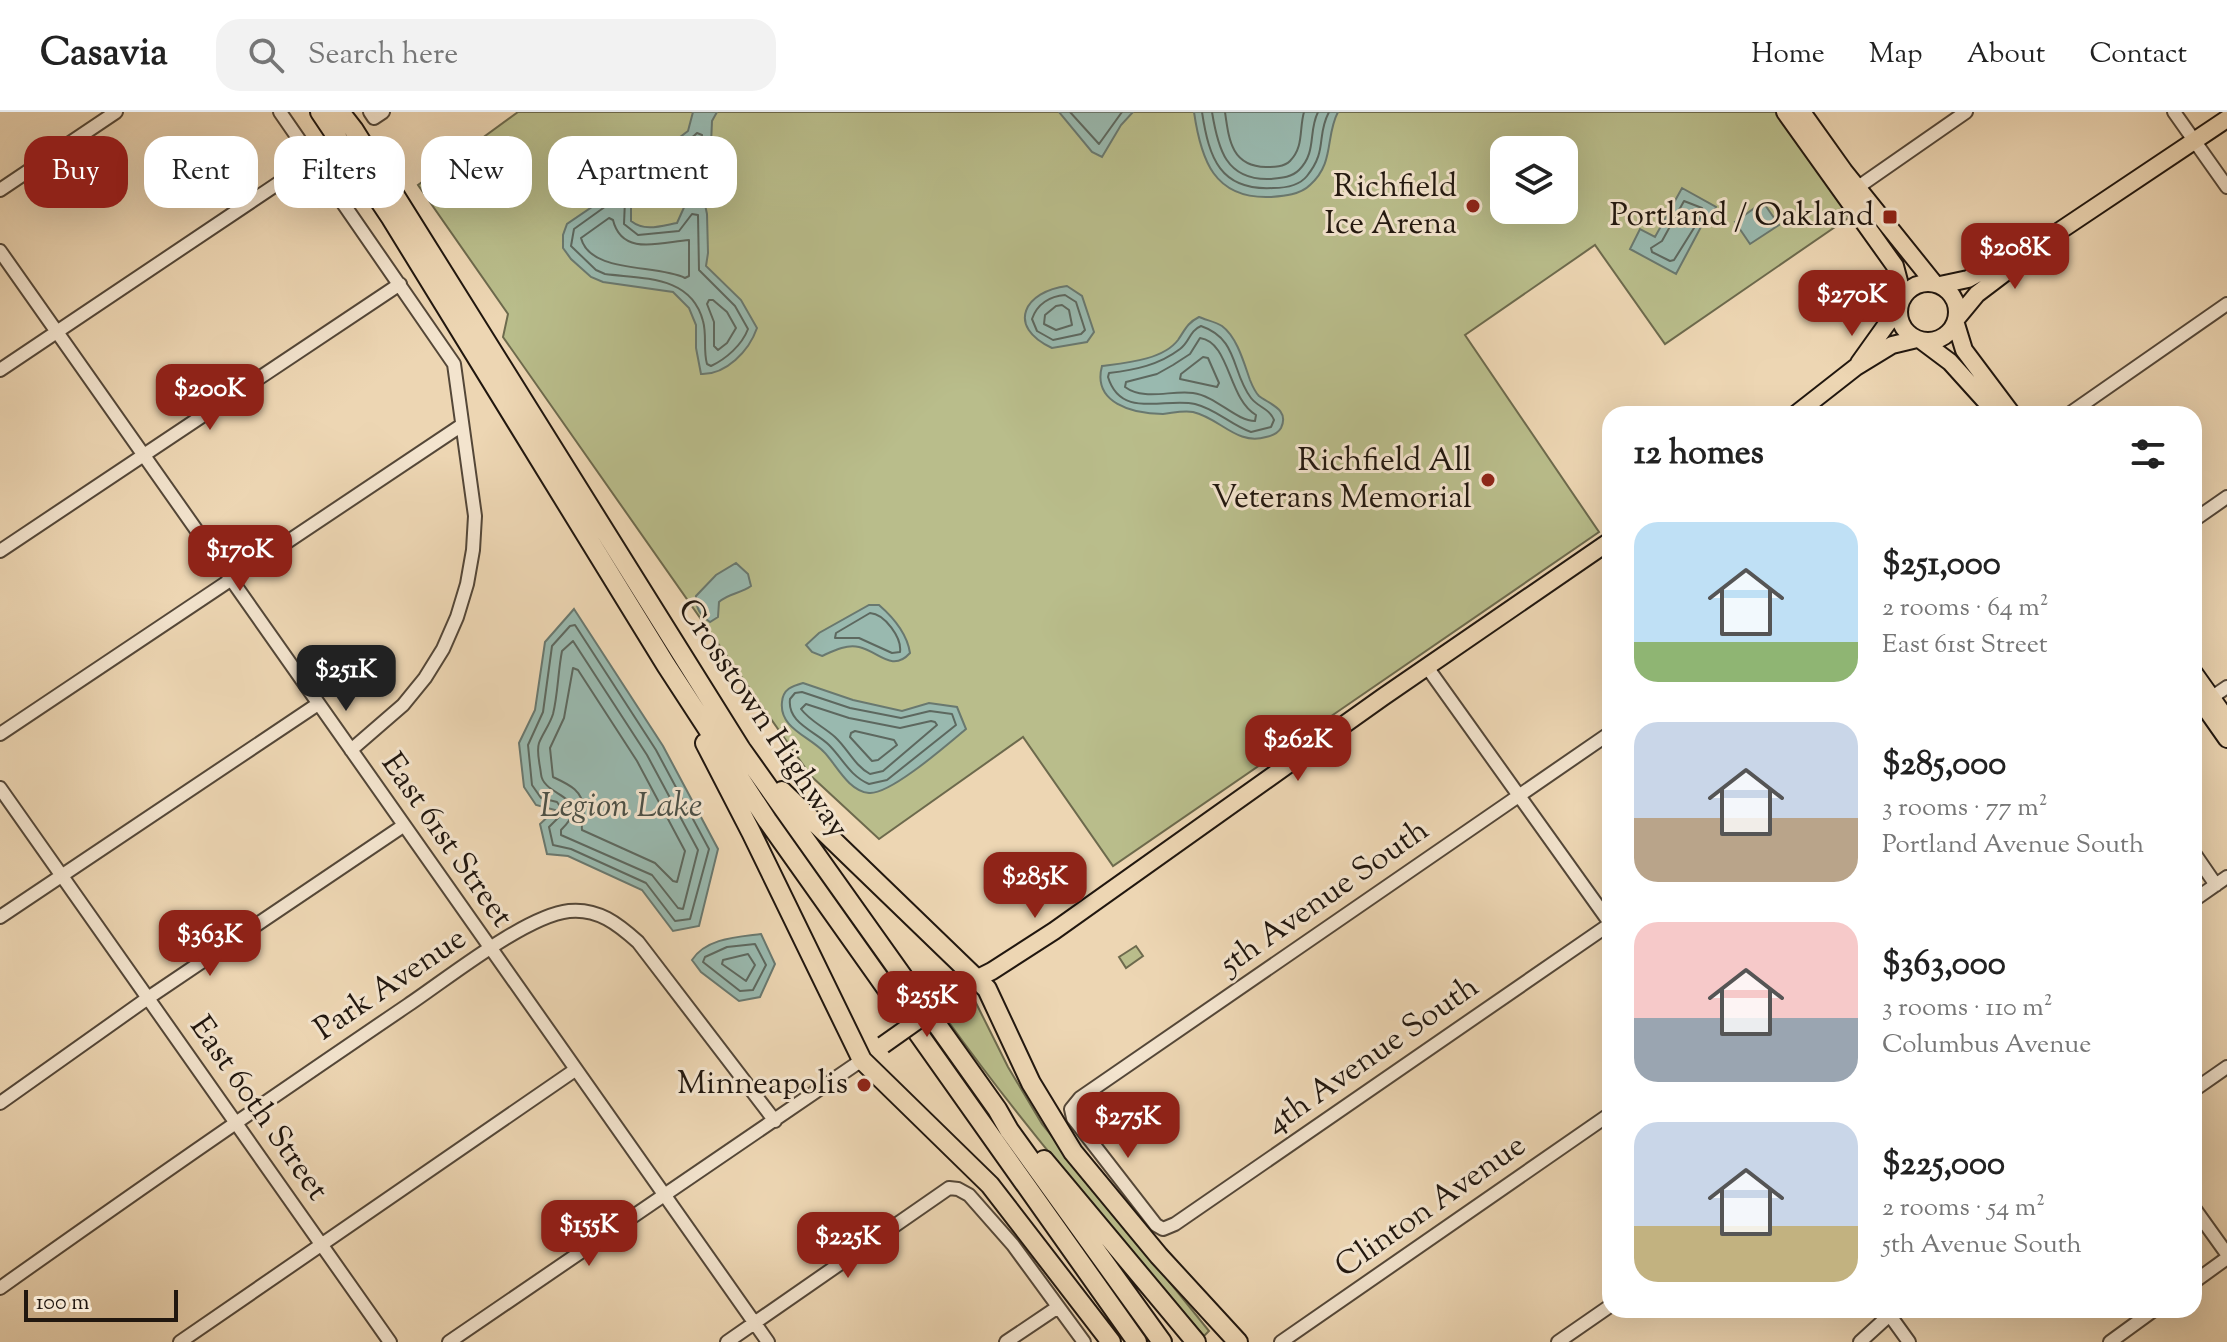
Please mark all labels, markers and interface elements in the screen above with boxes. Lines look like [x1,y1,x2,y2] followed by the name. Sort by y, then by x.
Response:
[216,19,776,91] search box
[40,28,168,82] text: Casavia
[244,33,288,77] icon: search
[308,34,458,77] text: Search here
[1751,35,1825,75] text: Home
[1869,35,1923,75] text: Map
[1967,35,2045,75] text: About
[2089,35,2187,75] text: Contact
[24,136,128,208] chip: Buy
[144,136,258,208] chip: Rent
[274,136,405,208] chip: Filters
[421,136,532,208] chip: New
[548,136,737,208] chip: Apartment
[1490,136,1578,224] map controls
[1490,136,1578,224] button: layers
[1324,165,1457,248] place label: Richfield Ice Arena
[1610,194,1874,240] place label: Portland / Oakland
[1464,197,1482,215] marker: Richfield Ice Arena
[1881,208,1899,226] marker: Portland / Oakland
[1959,223,2071,291] pin: $208K
[1979,230,2051,267] text: $208K
[1796,270,1908,338] pin: $270K
[1816,277,1888,314] text: $270K
[154,364,266,432] pin: $200K
[174,371,246,408] text: $200K
[1634,430,1764,479] text: 12 homes
[2126,432,2170,476] icon: filters
[1211,439,1472,522] place label: Richfield All Veterans Memorial
[1479,471,1497,489] marker: Richfield All Veterans Memorial
[184,525,296,593] pin: $170K
[206,532,274,569] text: $170K
[1882,541,2001,590] text: $251,000
[1698,554,1794,650] icon: home
[665,590,859,848] street label: Crosstown Highway
[1882,590,2049,627] text: 2 rooms · 64 m²
[1882,627,2048,664] text: East 61st Street
[290,645,402,713] pin: $251K
[315,652,377,689] text: $251K
[1242,715,1354,783] pin: $262K
[1263,722,1333,759] text: $262K
[1882,741,2006,790] text: $285,000
[369,744,523,938] street label: East 61st Street
[1698,754,1794,850] icon: home
[539,783,703,832] water label: Legion Lake
[1882,790,2047,827] text: 3 rooms · 77 m²
[1209,808,1439,989] street label: 5th Avenue South
[1882,827,2144,864] text: Portland Avenue South
[979,852,1091,920] pin: $285K
[1002,859,1068,896] text: $285K
[154,910,266,978] pin: $363K
[177,917,243,954] text: $363K
[306,917,476,1053] street label: Park Avenue
[1882,941,2006,990] text: $363,000
[1698,954,1794,1050] icon: home
[1257,965,1489,1147] street label: 4th Avenue South
[871,971,983,1039] pin: $255K
[896,978,958,1015] text: $255K
[1882,990,2053,1027] text: 3 rooms · 110 m²
[177,1007,339,1211] street label: East 60th Street
[1882,1027,2091,1064] text: Columbus Avenue
[677,1062,848,1108] place label: Minneapolis
[855,1076,873,1094] marker: Minneapolis
[1072,1092,1184,1160] pin: $275K
[1095,1099,1161,1136] text: $275K
[1326,1124,1536,1290] street label: Clinton Avenue
[1882,1141,2005,1190] text: $225,000
[1698,1154,1794,1250] icon: home
[1882,1190,2045,1227] text: 2 rooms · 54 m²
[533,1200,645,1268] pin: $155K
[559,1207,619,1244] text: $155K
[792,1212,904,1280] pin: $225K
[815,1219,881,1256] text: $225K
[1882,1227,2082,1264] text: 5th Avenue South
[24,1286,178,1322] scale bar
[36,1288,89,1320] text: 100 m

